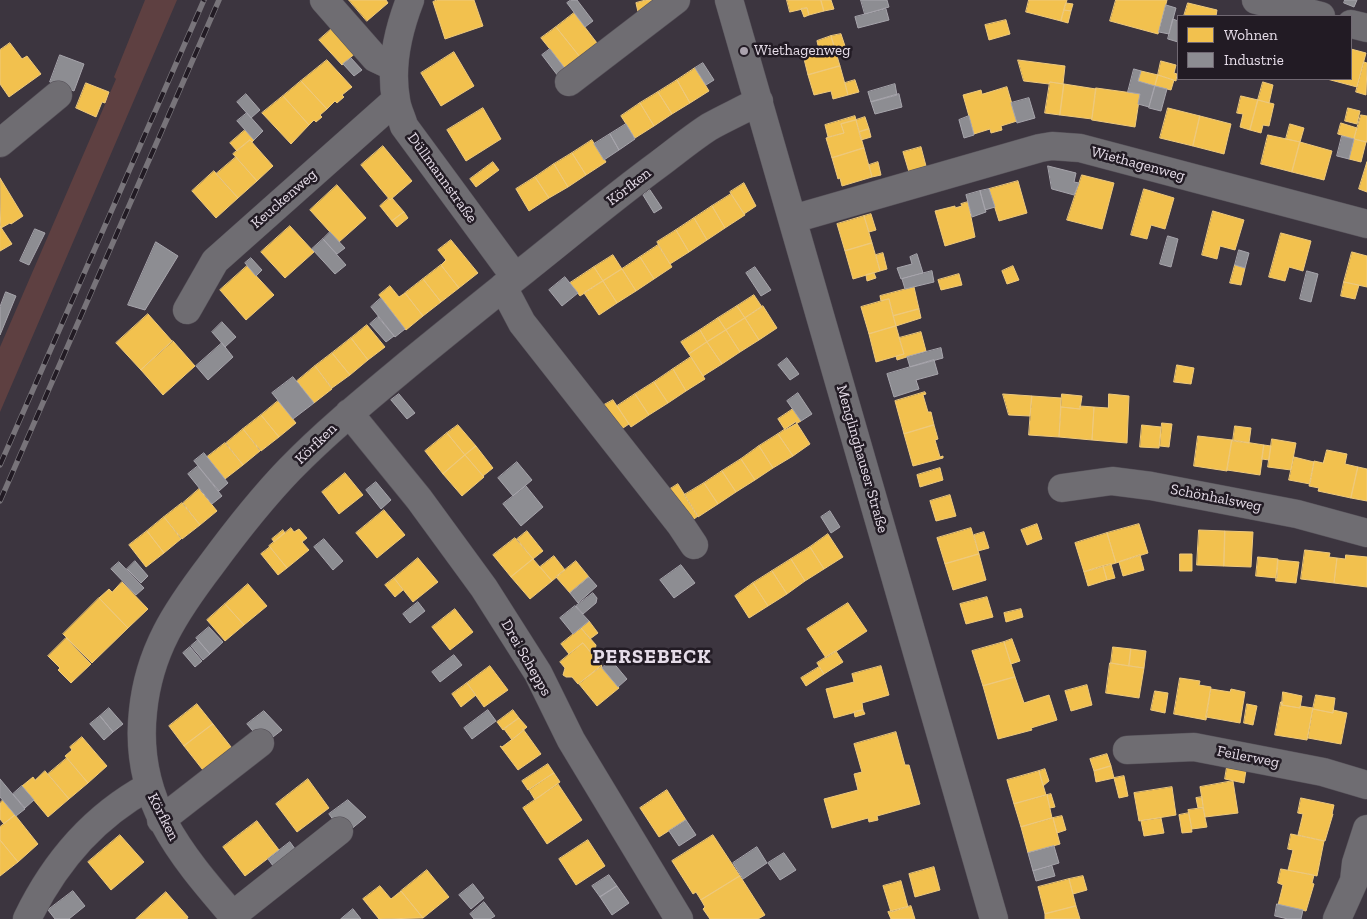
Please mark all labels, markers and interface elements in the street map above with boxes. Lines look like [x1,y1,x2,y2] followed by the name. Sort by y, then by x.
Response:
[1177,15,1352,80] legend
[1224,26,1278,44] text: Wohnen
[754,42,850,60] place label: Wiethagenweg
[738,45,750,57] marker: Wiethagenweg
[1224,51,1284,69] text: Industrie
[403,129,481,227] street label: Düllmannstraße
[1089,143,1187,185] street label: Wiethagenweg
[603,164,655,210] street label: Körfken
[247,166,321,232] street label: Keuckenweg
[832,383,892,535] street label: Menglinghauser Straße
[291,420,341,468] street label: Körfken
[1169,480,1263,516] street label: Schönhalsweg
[497,617,555,699] street label: Drei Schepps
[591,645,713,669] district label: PERSEBECK
[1215,742,1281,772] street label: Feilerweg
[143,790,183,844] street label: Körfken

